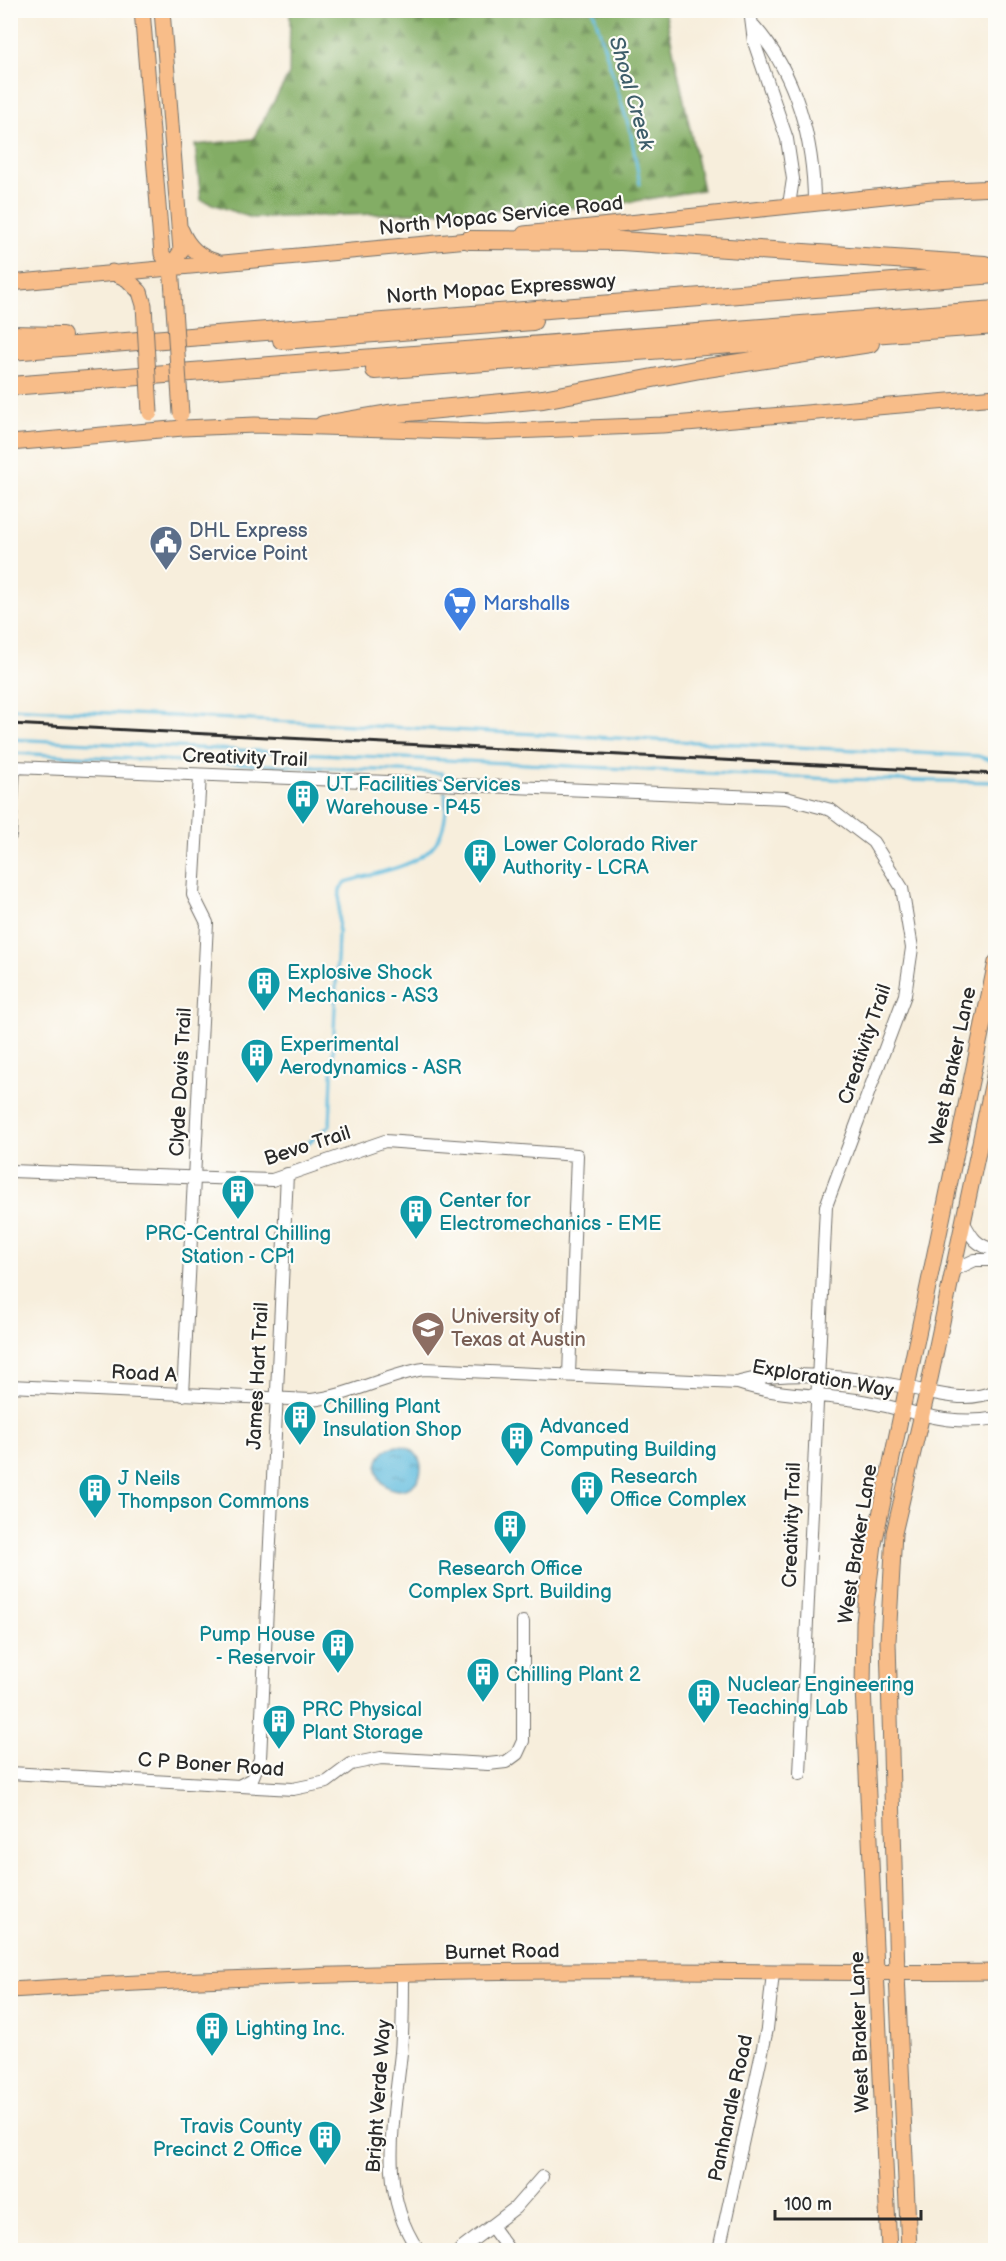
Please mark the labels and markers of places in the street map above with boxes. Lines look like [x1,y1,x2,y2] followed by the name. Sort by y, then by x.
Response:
[189,519,308,566] place label: DHL Express Service Point
[148,524,184,571] public building icon: DHL Express Service Point
[442,585,478,632] supermarket icon: Marshalls
[483,592,570,616] place label: Marshalls
[326,773,521,820] place label: UT Facilities Services Warehouse - P45
[285,778,321,825] building icon: UT Facilities Services Warehouse - P45
[503,833,698,880] place label: Lower Colorado River Authority - LCRA
[462,837,498,884] building icon: Lower Colorado River Authority - LCRA
[287,961,439,1008] place label: Explosive Shock Mechanics - AS3
[246,965,282,1012] building icon: Explosive Shock Mechanics - AS3
[280,1033,462,1080] place label: Experimental Aerodynamics - ASR
[239,1037,275,1084] building icon: Experimental Aerodynamics - ASR
[220,1173,256,1220] building icon: PRC-Central Chilling Station - CP1
[439,1189,661,1236] place label: Center for Electromechanics - EME
[398,1193,434,1240] building icon: Center for Electromechanics - EME
[145,1222,331,1269] place label: PRC-Central Chilling Station - CP1
[451,1305,586,1352] place label: University of Texas at Austin
[410,1310,446,1357] school or university icon: University of Texas at Austin
[323,1395,462,1442] place label: Chilling Plant Insulation Shop
[282,1399,318,1446] building icon: Chilling Plant Insulation Shop
[540,1415,717,1462] place label: Advanced Computing Building
[499,1420,535,1467] building icon: Advanced Computing Building
[610,1465,747,1512] place label: Research Office Complex
[118,1467,309,1514] place label: J Neils Thompson Commons
[569,1469,605,1516] building icon: Research Office Complex
[77,1472,113,1519] building icon: J Neils Thompson Commons
[492,1508,528,1555] building icon: Research Office Complex Sprt. Building
[408,1557,612,1604] place label: Research Office Complex Sprt. Building
[199,1623,316,1670] place label: Pump House - Reservoir
[320,1627,356,1674] building icon: Pump House - Reservoir
[465,1656,501,1703] building icon: Chilling Plant 2
[506,1663,641,1687] place label: Chilling Plant 2
[727,1673,914,1720] place label: Nuclear Engineering Teaching Lab
[686,1677,722,1724] building icon: Nuclear Engineering Teaching Lab
[302,1698,423,1745] place label: PRC Physical Plant Storage
[261,1703,297,1750] building icon: PRC Physical Plant Storage
[194,2010,230,2057] building icon: Lighting Inc.
[235,2017,345,2041] place label: Lighting Inc.
[153,2115,302,2162] place label: Travis County Precinct 2 Office
[307,2119,343,2166] building icon: Travis County Precinct 2 Office

